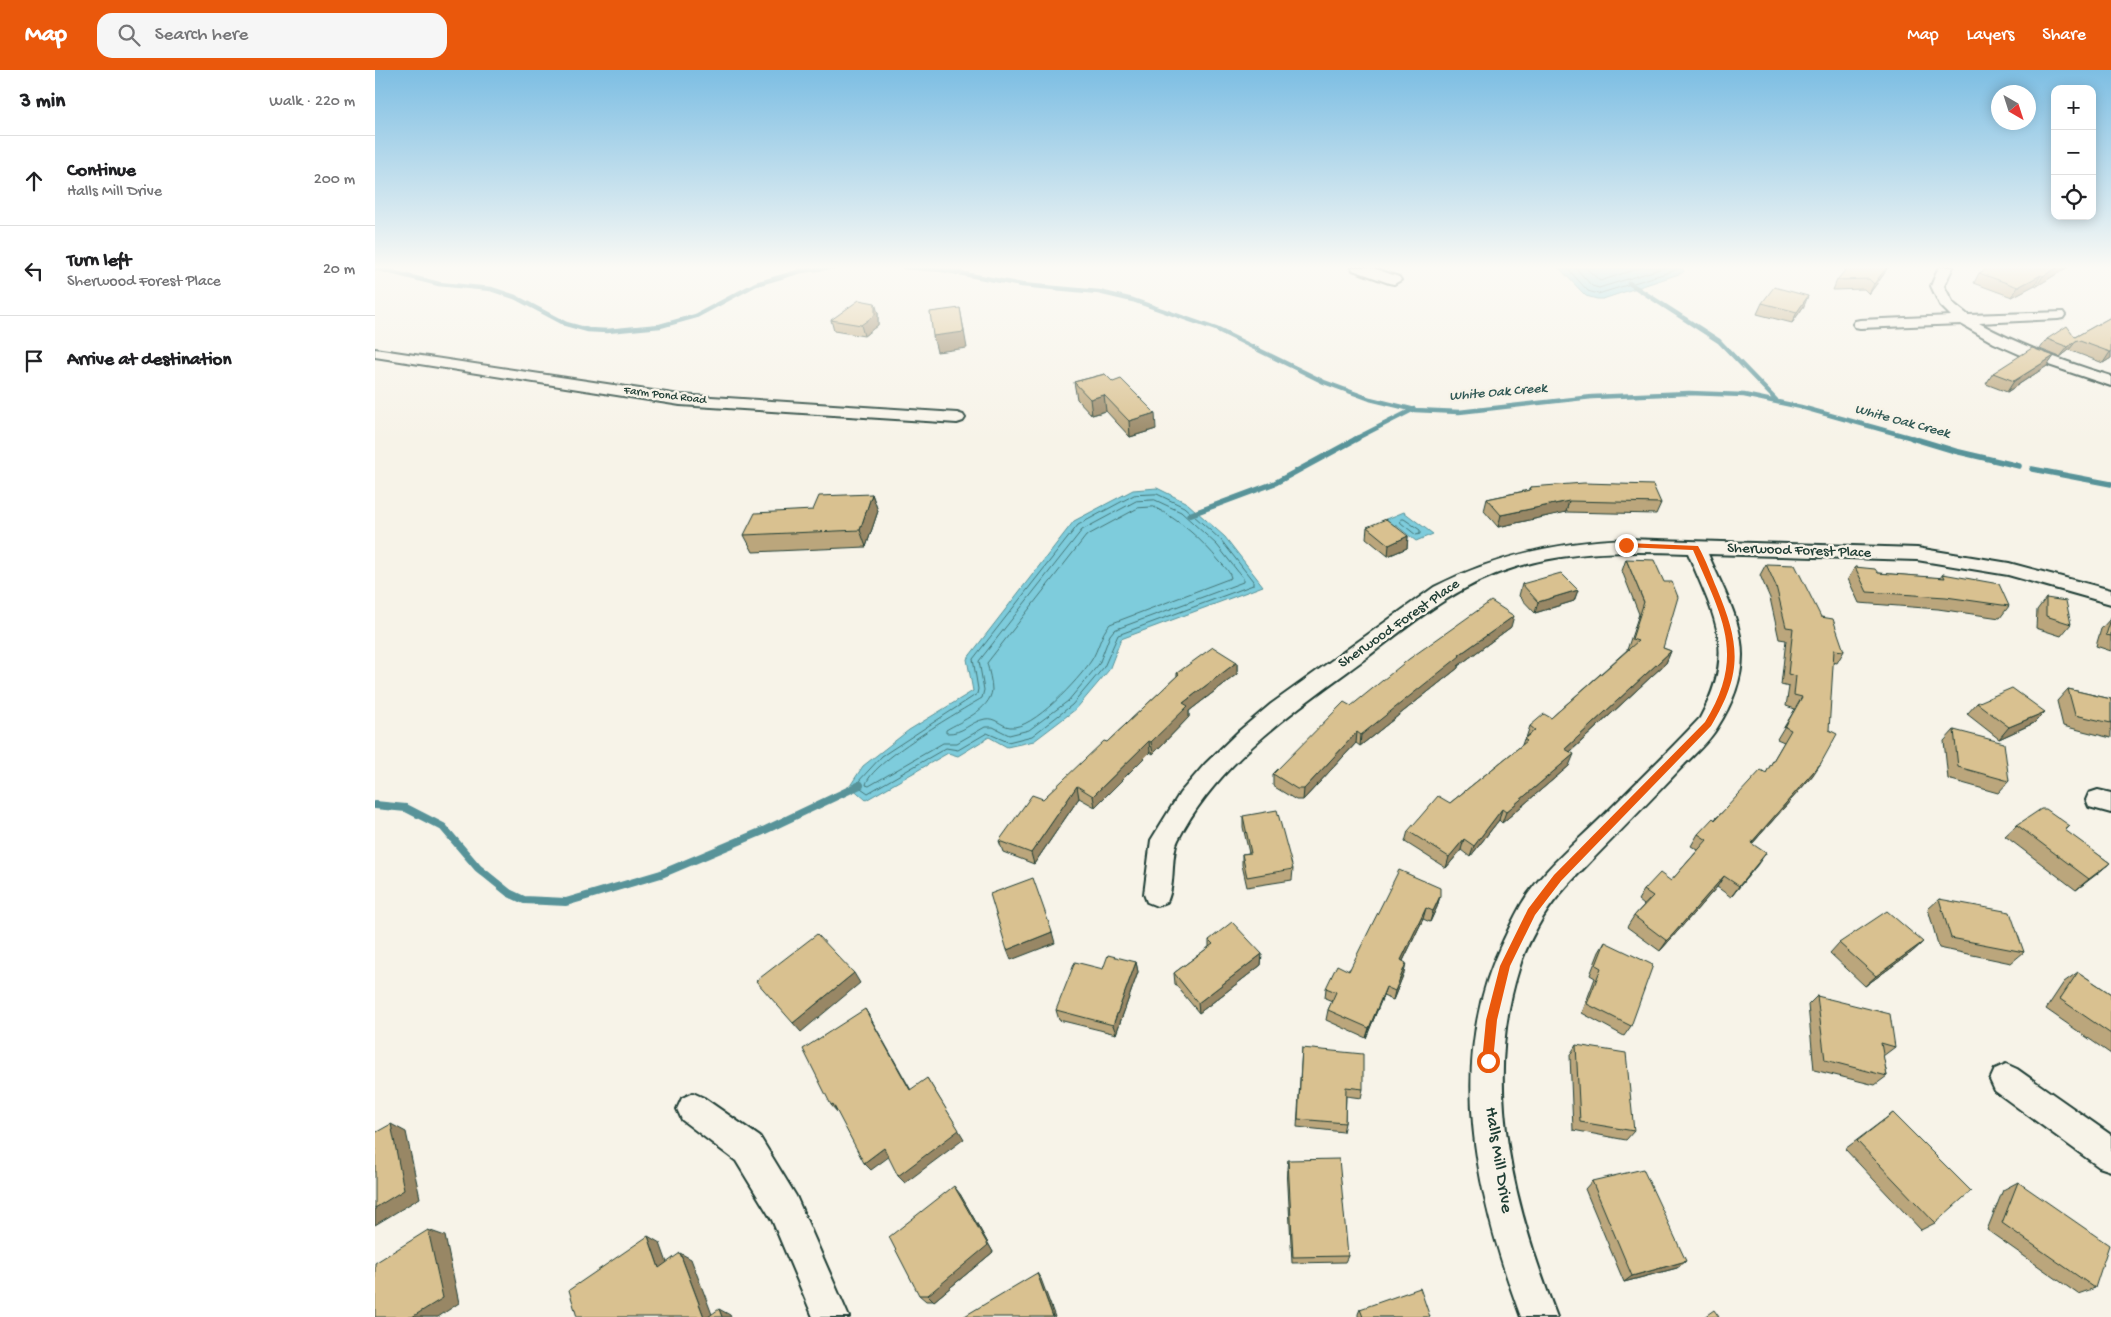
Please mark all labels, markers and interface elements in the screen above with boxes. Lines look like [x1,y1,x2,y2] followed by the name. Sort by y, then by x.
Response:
[97,13,447,58] search box
[25,21,67,50] text: Map
[115,21,143,49] icon: search
[155,24,248,47] text: Search here
[1907,25,1939,46] text: Map
[1967,25,2014,46] text: Layers
[2042,25,2086,46] text: Share
[1991,85,2036,130] north arrow
[2051,85,2096,220] map controls
[2051,85,2096,130] button: +
[20,90,65,115] text: 3 min
[269,93,355,112] text: Walk · 220 m
[2051,130,2096,175] button: −
[67,160,136,183] text: Continue
[20,167,48,195] icon: ahead
[314,171,355,190] text: 200 m
[2051,175,2096,220] button: locate
[67,183,162,202] text: Halls Mill Drive
[67,250,131,273] text: Turn left
[20,257,48,285] icon: left
[323,261,355,280] text: 20 m
[67,273,221,292] text: Sherwood Forest Place
[20,347,48,375] icon: arrive
[67,349,231,372] text: Arrive at destination
[1449,380,1549,406] water label: White Oak Creek
[622,384,708,408] street label: Farm Pond Road
[1853,401,1953,443] water label: White Oak Creek
[1615,534,1638,557] route end
[1727,539,1872,563] street label: Sherwood Forest Place
[1335,575,1463,673] street label: Sherwood Forest Place
[1477,1050,1500,1073] route start
[1479,1106,1517,1215] street label: Halls Mill Drive

